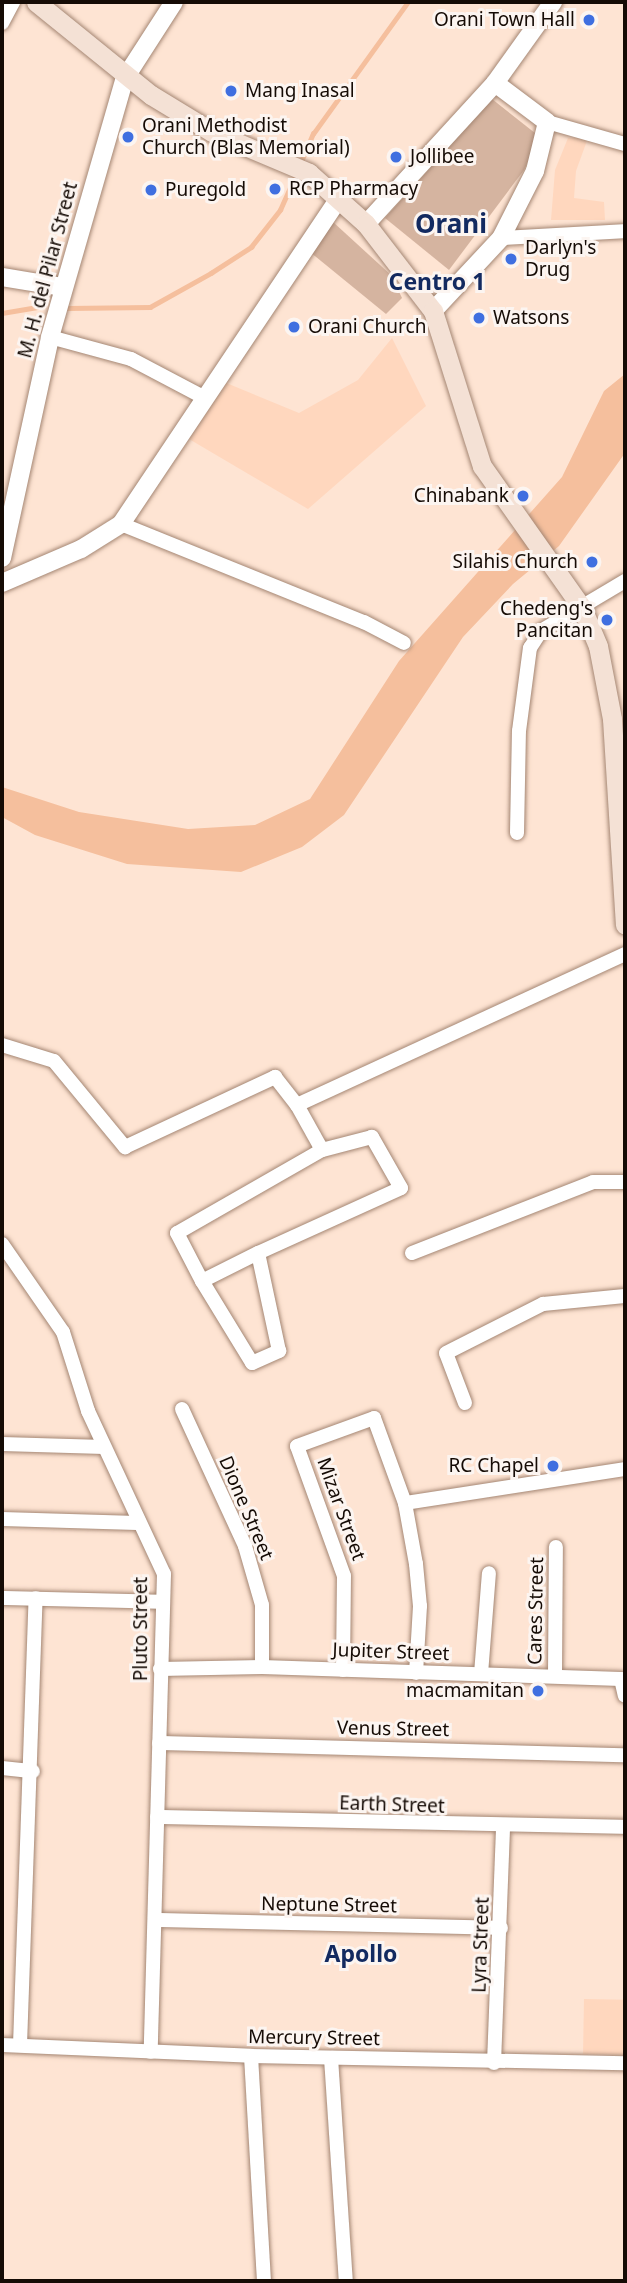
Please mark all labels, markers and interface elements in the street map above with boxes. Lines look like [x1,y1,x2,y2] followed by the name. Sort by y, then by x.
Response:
[434,9,575,31] place label: Orani Town Hall
[581,12,597,28] marker: Orani Town Hall
[245,80,355,102] place label: Mang Inasal
[223,83,239,99] marker: Mang Inasal
[142,115,350,159] place label: Orani Methodist Church (Blas Memorial)
[120,129,136,145] marker: Orani Methodist Church (Blas Memorial)
[410,146,475,168] place label: Jollibee
[388,149,404,165] marker: Jollibee
[289,178,418,200] place label: RCP Pharmacy
[14,179,82,361] street label: M. H. del Pilar Street
[165,179,246,201] place label: Puregold
[267,181,283,197] marker: RCP Pharmacy
[143,182,159,198] marker: Puregold
[415,208,487,240] district label: Orani
[525,237,596,281] place label: Darlyn's Drug
[503,251,519,267] marker: Darlyn's Drug
[389,267,485,295] district label: Centro 1
[493,307,569,329] place label: Watsons
[471,310,487,326] marker: Watsons
[308,316,426,338] place label: Orani Church
[286,319,302,335] marker: Orani Church
[414,485,509,507] place label: Chinabank
[515,488,531,504] marker: Chinabank
[453,551,578,573] place label: Silahis Church
[584,554,600,570] marker: Silahis Church
[500,598,593,642] place label: Chedeng's Pancitan
[599,612,615,628] marker: Chedeng's Pancitan
[214,1453,278,1563] street label: Dione Street
[312,1455,370,1563] street label: Mizar Street
[449,1455,539,1477] place label: RC Chapel
[545,1458,561,1474] marker: RC Chapel
[524,1557,548,1665] street label: Cares Street
[130,1577,152,1681] street label: Pluto Street
[332,1639,450,1665] street label: Jupiter Street
[406,1680,524,1702] place label: macmamitan
[530,1683,546,1699] marker: macmamitan
[337,1717,449,1741] street label: Venus Street
[339,1792,445,1818] street label: Earth Street
[261,1892,397,1918] street label: Neptune Street
[468,1897,494,1993] street label: Lyra Street
[325,1939,397,1967] district label: Apollo
[248,2025,380,2051] street label: Mercury Street

